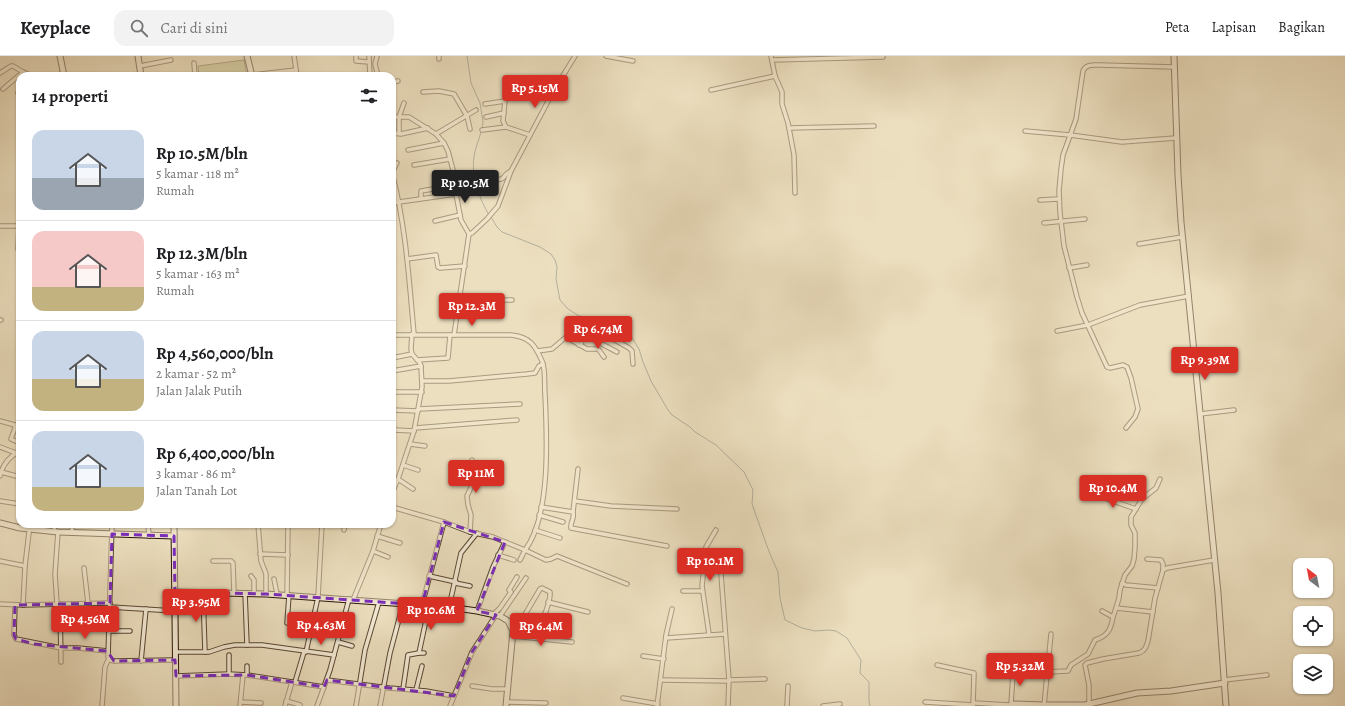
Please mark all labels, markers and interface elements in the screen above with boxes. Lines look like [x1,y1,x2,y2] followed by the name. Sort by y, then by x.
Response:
[114,10,394,46] search box
[20,15,90,41] text: Keyplace
[128,17,150,39] icon: search
[160,18,228,38] text: Cari di sini
[1165,18,1189,37] text: Peta
[1211,18,1256,37] text: Lapisan
[1278,18,1325,37] text: Bagikan
[494,75,576,109] pin: Rp 5.15M
[511,79,559,96] text: Rp 5.15M
[32,85,108,108] text: 14 properti
[358,85,380,107] icon: filters
[156,142,248,165] text: Rp 10.5M/bln
[64,146,112,194] icon: home
[156,165,239,182] text: 5 kamar · 118 m²
[424,170,506,204] pin: Rp 10.5M
[441,174,489,191] text: Rp 10.5M
[156,182,194,199] text: Rumah
[156,242,248,265] text: Rp 12.3M/bln
[64,247,112,295] icon: home
[156,265,240,282] text: 5 kamar · 163 m²
[156,282,194,299] text: Rumah
[431,293,513,327] pin: Rp 12.3M
[448,297,496,314] text: Rp 12.3M
[557,316,639,350] pin: Rp 6.74M
[573,320,623,337] text: Rp 6.74M
[156,342,274,365] text: Rp 4,560,000/bln
[64,347,112,395] icon: home
[1164,347,1246,381] pin: Rp 9.39M
[1180,351,1230,368] text: Rp 9.39M
[156,365,236,382] text: 2 kamar · 52 m²
[156,382,242,399] text: Jalan Jalak Putih
[156,442,275,465] text: Rp 6,400,000/bln
[64,447,112,495] icon: home
[443,460,509,494] pin: Rp 11M
[457,464,495,481] text: Rp 11M
[156,465,236,482] text: 3 kamar · 86 m²
[1072,475,1154,509] pin: Rp 10.4M
[1088,479,1138,496] text: Rp 10.4M
[156,482,237,499] text: Jalan Tanah Lot
[669,548,751,582] pin: Rp 10.1M
[686,552,734,569] text: Rp 10.1M
[1293,558,1333,598] north arrow
[1293,558,1333,694] map controls
[155,589,237,623] pin: Rp 3.95M
[172,593,220,610] text: Rp 3.95M
[390,597,472,631] pin: Rp 10.6M
[406,601,456,618] text: Rp 10.6M
[44,606,126,640] pin: Rp 4.56M
[1293,606,1333,646] button: locate
[60,610,110,627] text: Rp 4.56M
[280,612,362,646] pin: Rp 4.63M
[504,613,578,647] pin: Rp 6.4M
[296,616,346,633] text: Rp 4.63M
[519,617,563,634] text: Rp 6.4M
[979,653,1061,687] pin: Rp 5.32M
[1293,654,1333,694] button: layers
[995,657,1045,674] text: Rp 5.32M

